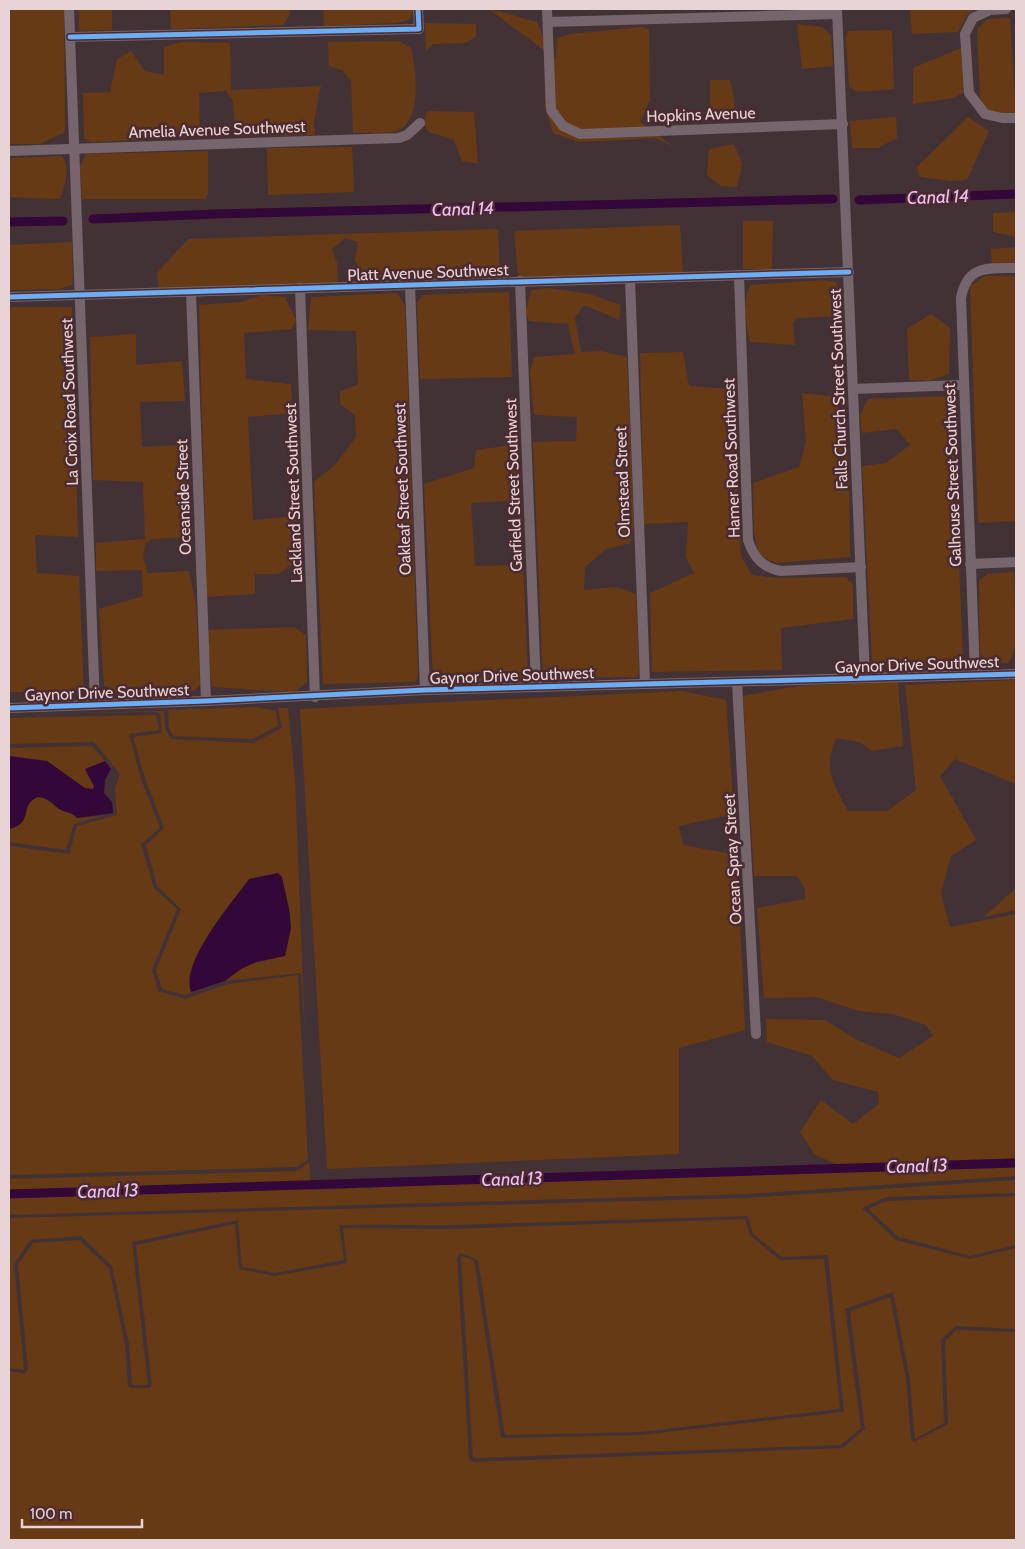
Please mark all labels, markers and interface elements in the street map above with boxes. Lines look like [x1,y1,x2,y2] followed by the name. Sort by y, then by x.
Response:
[646,103,756,126] street label: Hopkins Avenue
[128,117,306,142] street label: Amelia Avenue Southwest
[906,185,970,209] water label: Canal 14
[431,197,495,221] water label: Canal 14
[347,260,510,285] street label: Platt Avenue Southwest
[825,288,852,490] street label: Falls Church Street Southwest
[57,317,82,486] street label: La Croix Road Southwest
[719,377,744,538] street label: Hamer Road Southwest
[940,382,965,567] street label: Galhouse Street Southwest
[501,397,526,572] street label: Garfield Street Southwest
[281,402,306,583] street label: Lackland Street Southwest
[390,402,415,575] street label: Oakleaf Street Southwest
[611,425,634,538] street label: Olmstead Street
[172,438,195,555] street label: Oceanside Street
[835,652,1000,677] street label: Gaynor Drive Southwest
[430,663,595,688] street label: Gaynor Drive Southwest
[25,680,190,705] street label: Gaynor Drive Southwest
[720,792,745,925] street label: Ocean Spray Street
[886,1154,948,1178] water label: Canal 13
[481,1167,543,1191] water label: Canal 13
[77,1179,139,1203] water label: Canal 13
[22,1496,142,1528] scale bar
[30,1505,72,1523] text: 100 m

